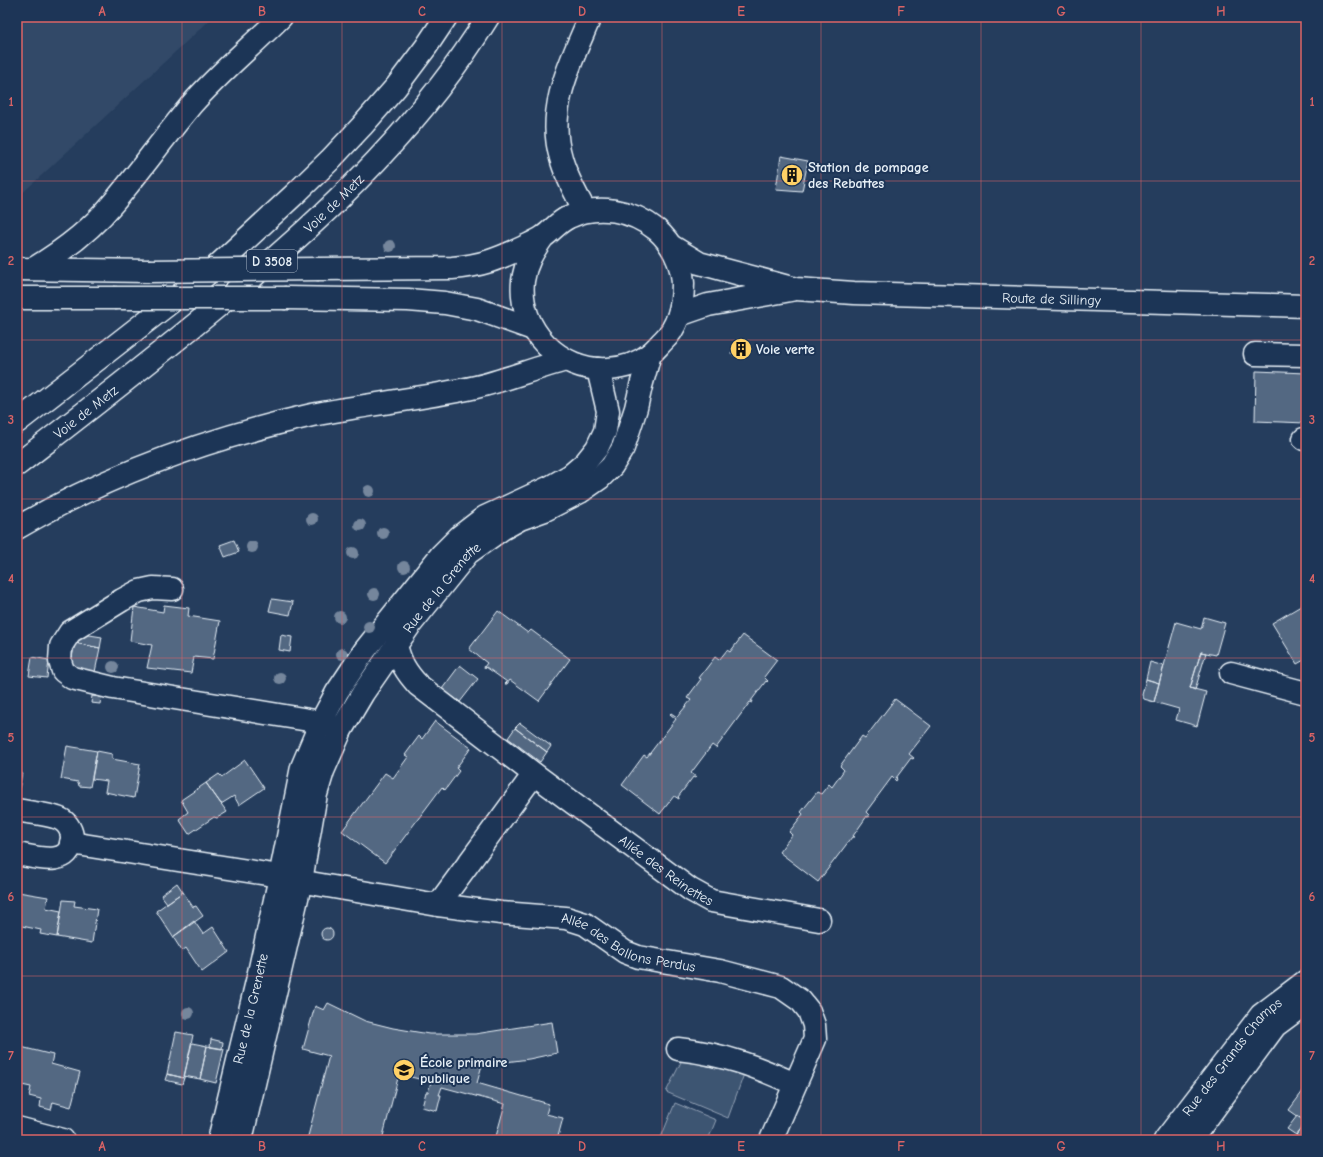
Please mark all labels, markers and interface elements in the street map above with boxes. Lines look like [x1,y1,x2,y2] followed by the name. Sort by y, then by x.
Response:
[98,4,106,19] text: A
[258,4,266,19] text: B
[418,4,426,19] text: C
[578,4,586,19] text: D
[737,4,745,19] text: E
[897,4,905,19] text: F
[1056,4,1066,19] text: G
[1216,4,1226,19] text: H
[8,94,14,109] text: 1
[1309,94,1315,109] text: 1
[808,159,929,192] place label: Station de pompage des Rebattes
[779,162,805,188] building icon: Station de pompage des Rebattes
[300,171,367,236] street label: Voie de Metz
[247,250,297,272] road number: D 3508
[8,253,14,268] text: 2
[1309,253,1315,268] text: 2
[1002,289,1102,309] street label: Route de Sillingy
[728,336,754,362] building icon: Voie verte
[756,341,815,358] place label: Voie verte
[50,381,121,442] street label: Voie de Metz
[8,412,14,427] text: 3
[1309,412,1315,427] text: 3
[399,538,484,636] street label: Rue de la Grenette
[8,571,14,586] text: 4
[1309,571,1315,586] text: 4
[8,730,15,745] text: 5
[1309,730,1316,745] text: 5
[616,831,716,909] street label: Allée des Reinettes
[8,889,15,904] text: 6
[1309,889,1316,904] text: 6
[561,909,697,975] street label: Allée des Ballons Perdus
[229,952,271,1066] street label: Rue de la Grenette
[1178,994,1285,1119] street label: Rue des Grands Champs
[8,1048,14,1063] text: 7
[1309,1048,1315,1063] text: 7
[420,1054,507,1087] place label: École primaire publique
[391,1057,417,1083] school or university icon: École primaire publique
[98,1139,106,1154] text: A
[258,1139,266,1154] text: B
[418,1139,426,1154] text: C
[578,1139,586,1154] text: D
[737,1139,745,1154] text: E
[897,1139,905,1154] text: F
[1056,1139,1066,1154] text: G
[1216,1139,1226,1154] text: H

